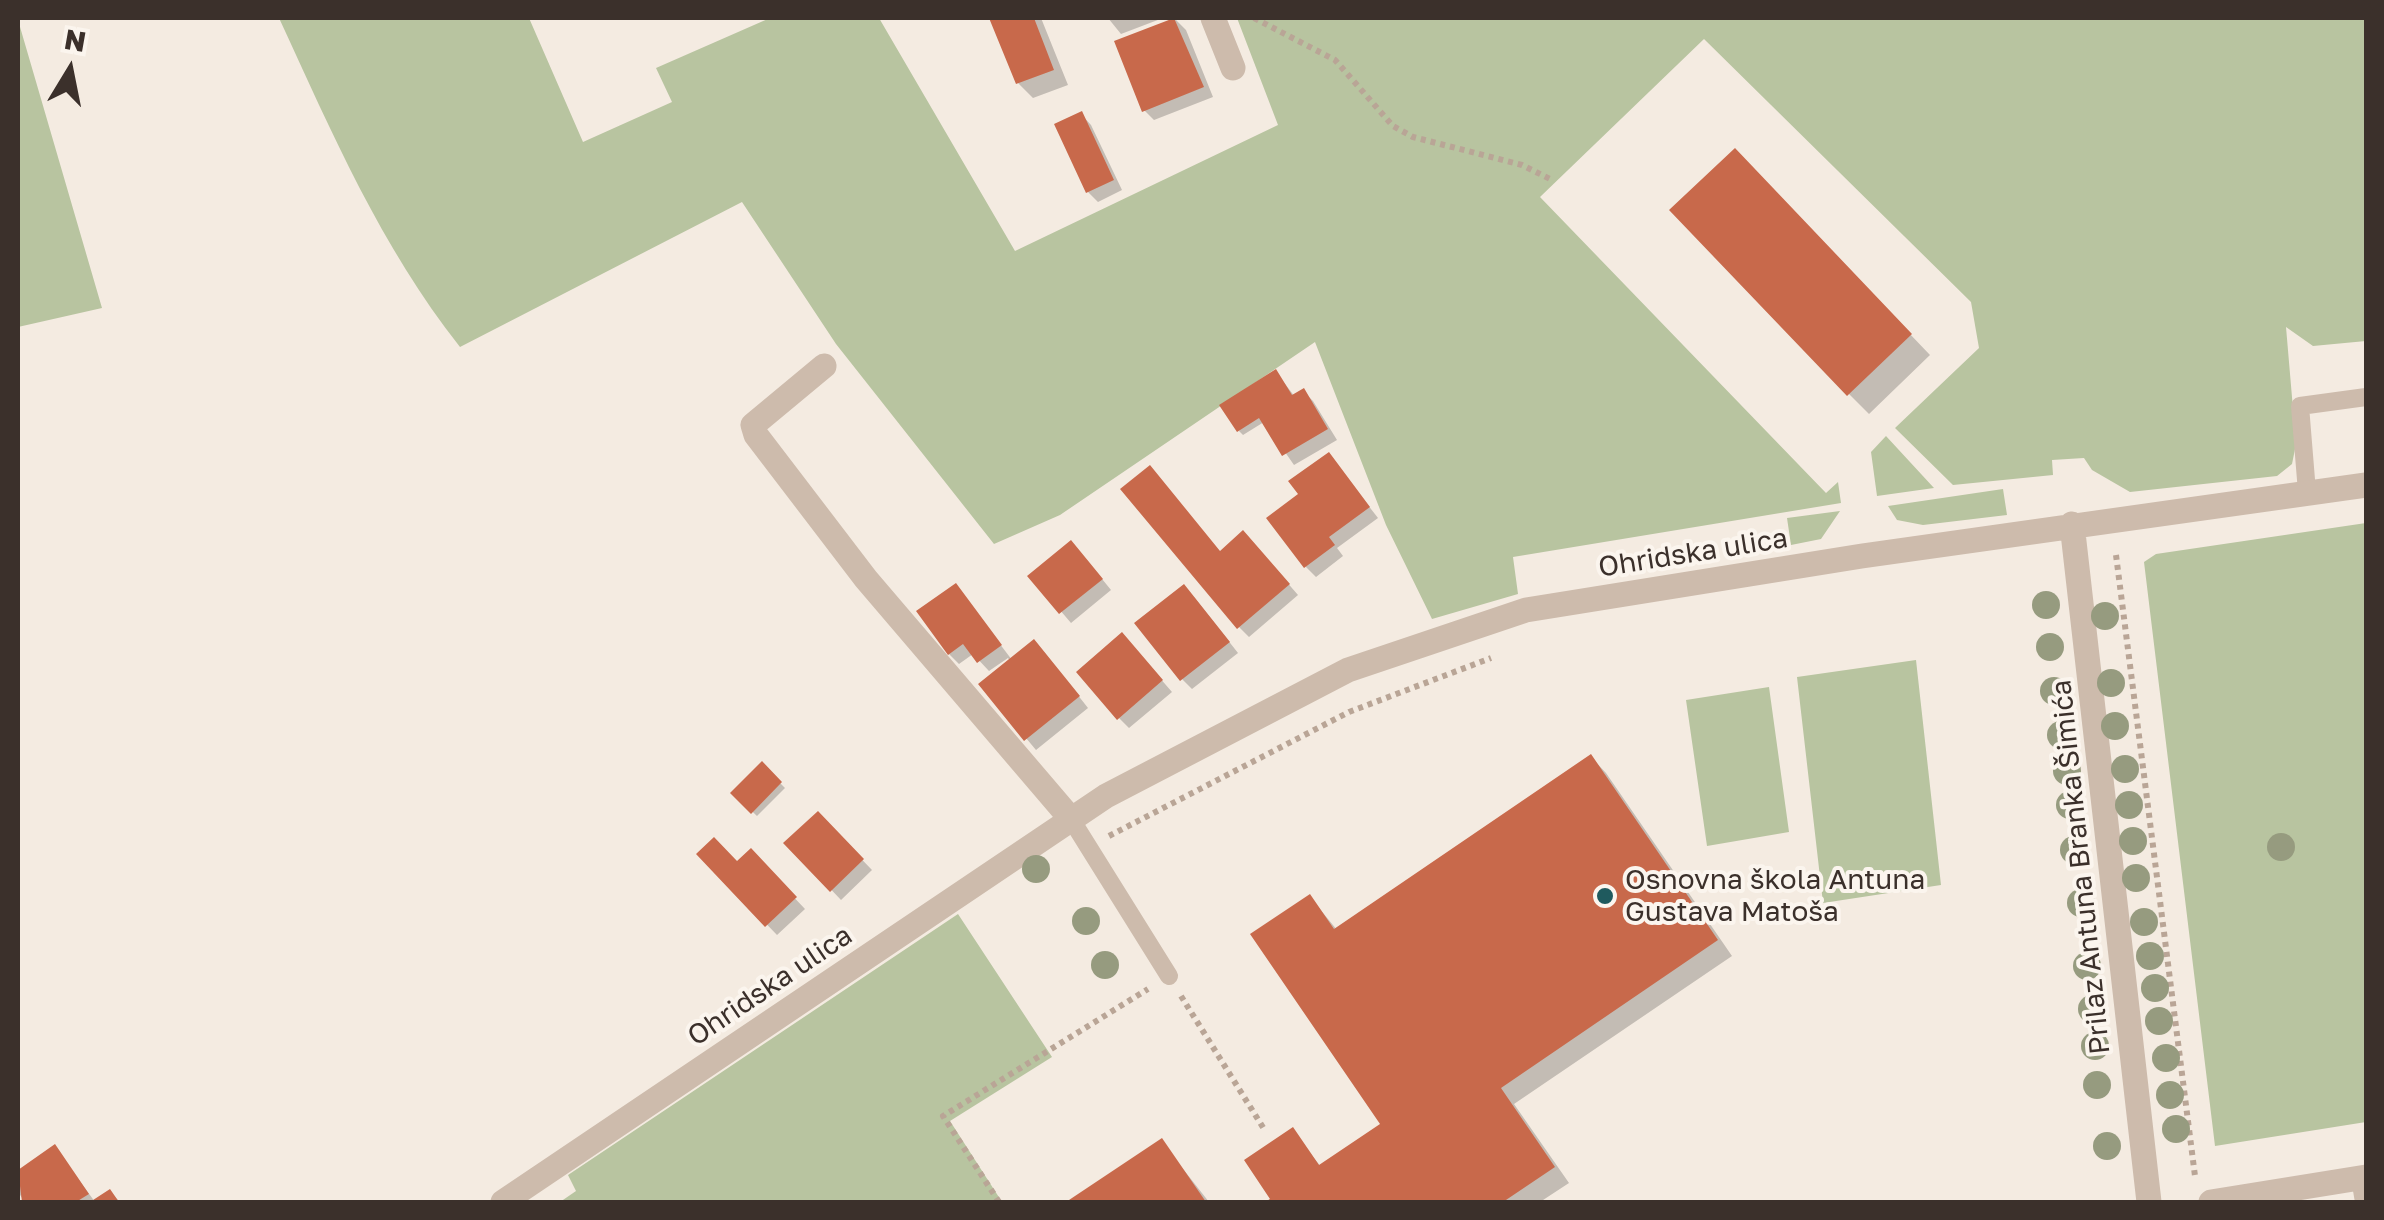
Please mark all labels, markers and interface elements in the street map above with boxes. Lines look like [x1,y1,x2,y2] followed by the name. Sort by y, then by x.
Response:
[20,20,120,120] north arrow
[62,22,89,58] text: N
[1596,521,1790,585] street label: Ohridska ulica
[2045,678,2117,1056] street label: Prilaz Antuna Branka Šimića
[1625,863,1925,929] place label: Osnovna škola Antuna Gustava Matoša
[1594,885,1616,907] marker: Osnovna škola Antuna Gustava Matoša
[681,919,859,1053] street label: Ohridska ulica

